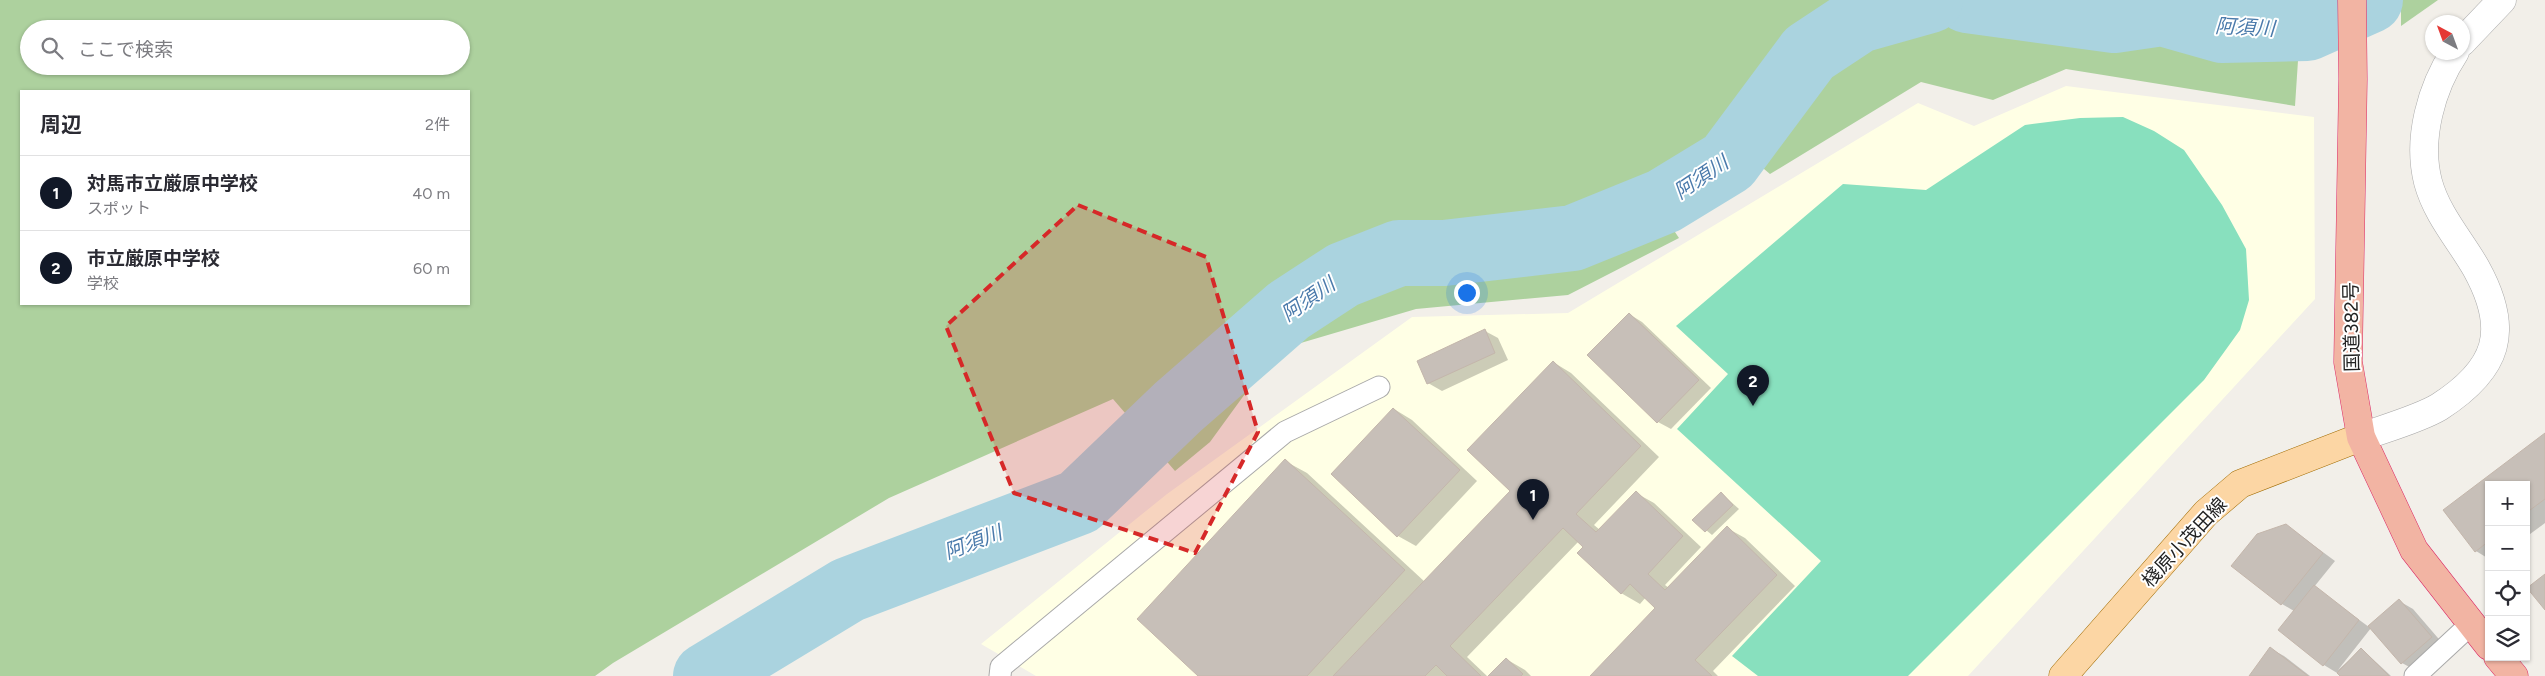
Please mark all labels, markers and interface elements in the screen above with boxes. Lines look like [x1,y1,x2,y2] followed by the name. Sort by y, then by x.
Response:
[2214,13,2278,41] water label: 阿須川
[2425,15,2470,60] north arrow
[20,20,470,75] search box
[38,34,66,62] icon: search
[78,38,173,61] text: ここで検索
[40,112,82,137] text: 周辺
[425,115,450,134] text: 2件
[1669,149,1734,204] water label: 阿須川
[87,172,258,195] text: 対馬市立厳原中学校
[53,184,59,203] text: 1
[412,184,450,203] text: 40 m
[87,199,151,218] text: スポット
[87,247,220,270] text: 市立厳原中学校
[51,259,61,278] text: 2
[413,259,450,278] text: 60 m
[1277,271,1341,326] water label: 阿須川
[87,274,119,293] text: 学校
[1454,280,1480,306] your location
[2339,282,2364,372] street label: 国道382号
[1737,365,1769,406] pin: 2
[1517,479,1549,520] pin: 1
[2485,481,2530,661] map controls
[2485,481,2530,526] button: +
[2137,493,2232,592] street label: 棧原小茂田線
[941,519,1007,564] water label: 阿須川
[2485,526,2530,571] button: −
[2485,571,2530,616] button: locate
[2485,616,2530,661] button: layers

